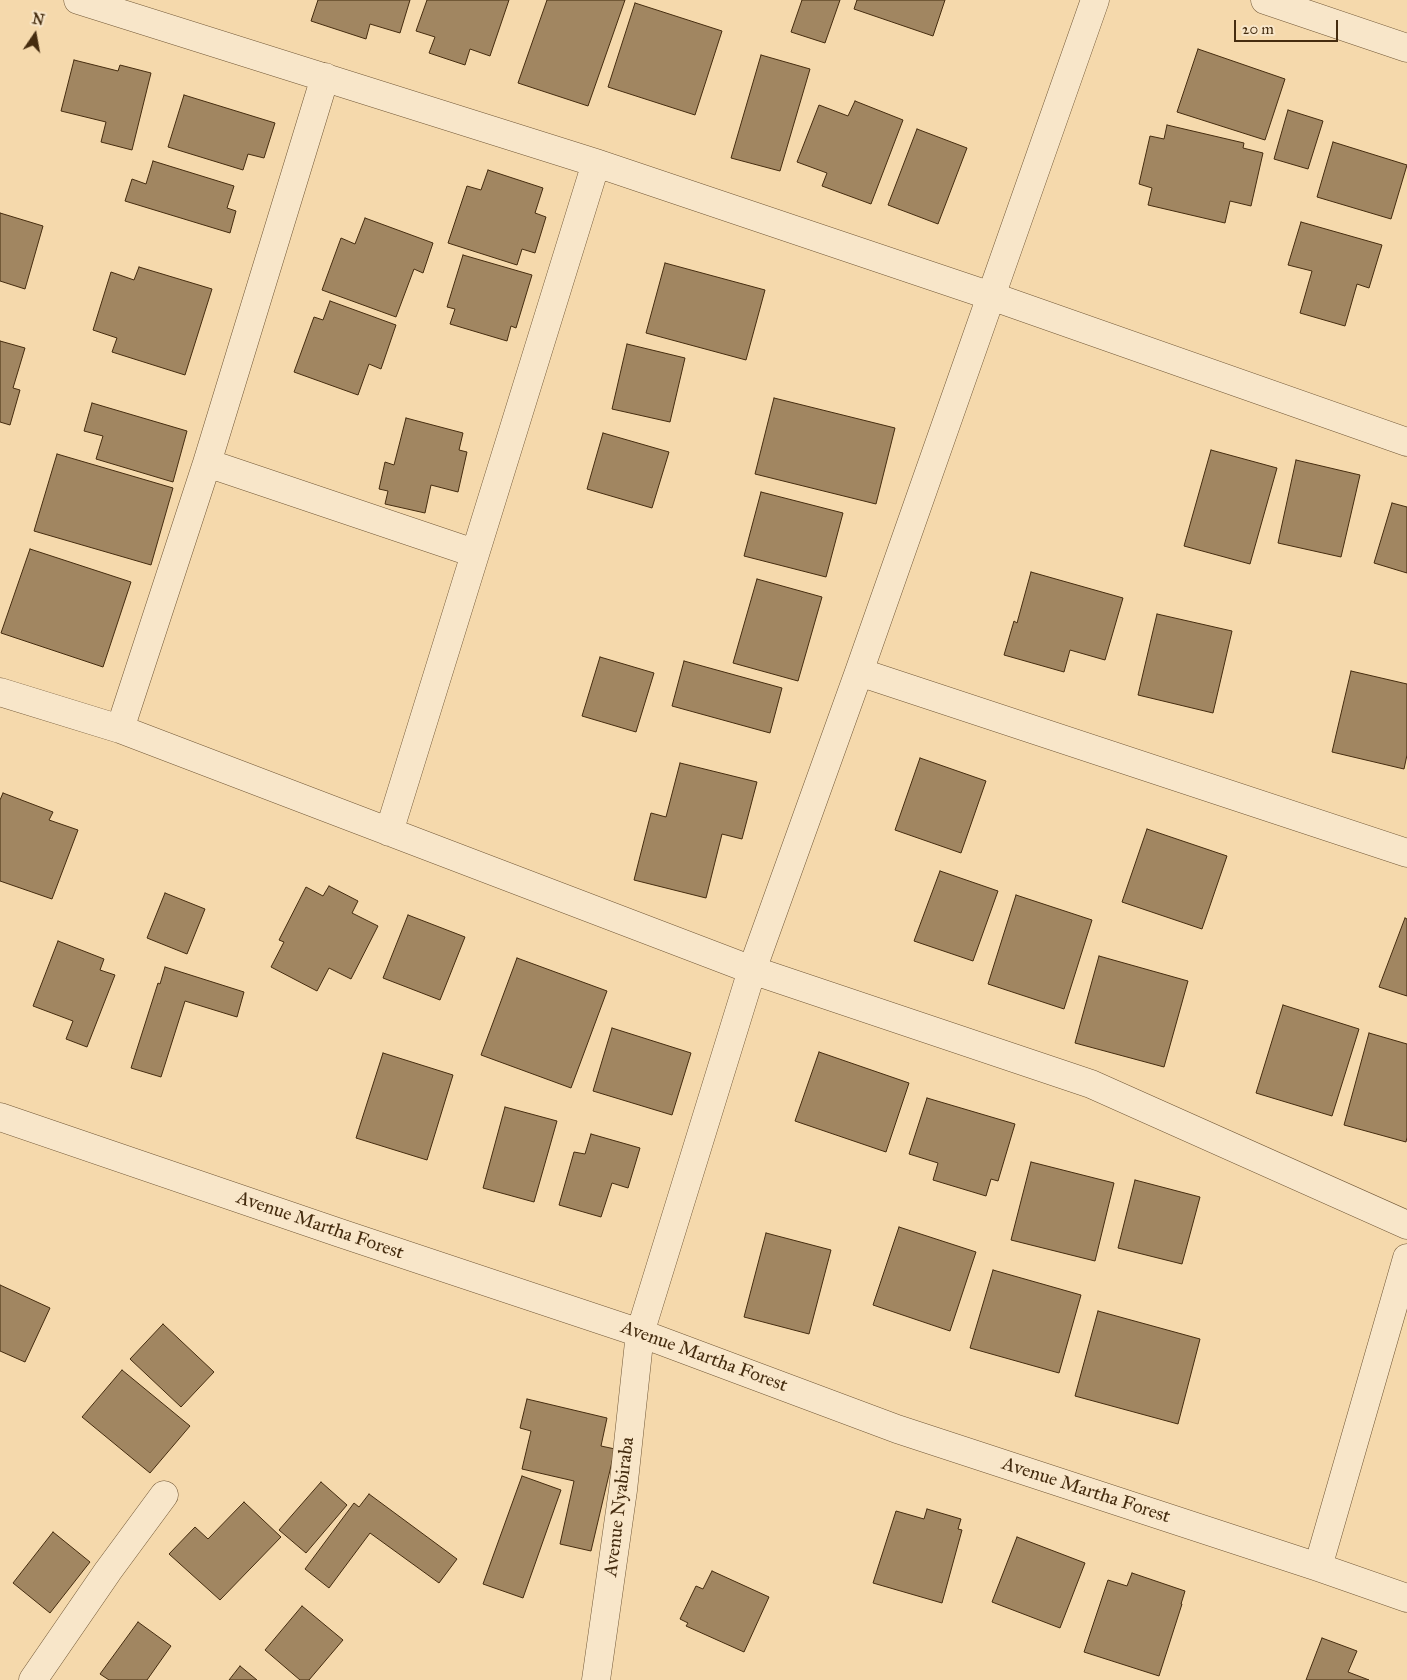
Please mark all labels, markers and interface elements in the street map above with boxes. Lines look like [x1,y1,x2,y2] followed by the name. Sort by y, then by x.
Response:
[10,10,60,60] north arrow
[31,10,46,29] text: N
[1237,10,1341,42] scale bar
[1242,20,1274,38] text: 20 m
[233,1187,407,1265] street label: Avenue Martha Forest
[618,1316,790,1398] street label: Avenue Martha Forest
[600,1436,640,1578] street label: Avenue Nyabiraba
[999,1453,1173,1529] street label: Avenue Martha Forest

